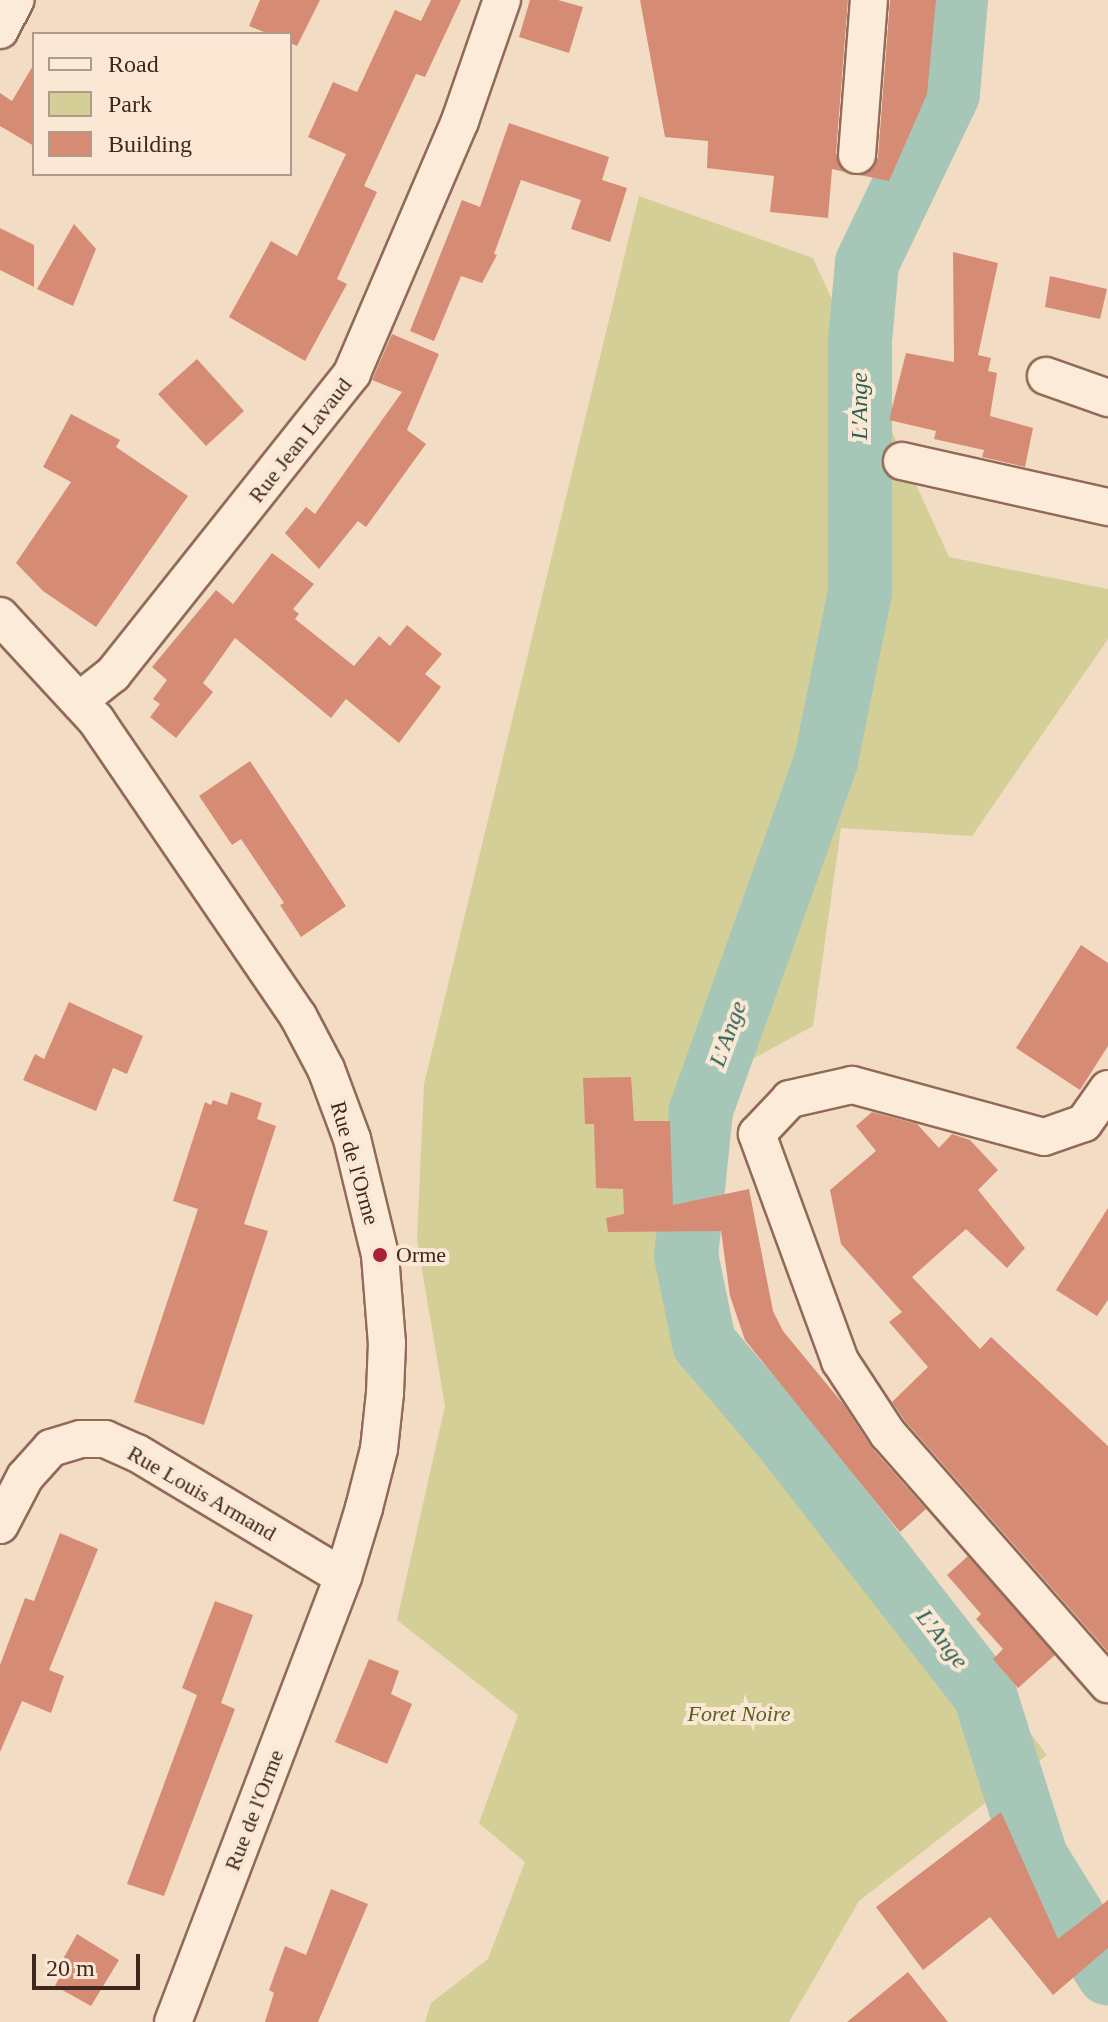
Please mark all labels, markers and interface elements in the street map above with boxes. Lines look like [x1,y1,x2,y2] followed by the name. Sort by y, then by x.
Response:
[32,32,292,176] legend
[108,51,159,77] text: Road
[108,91,152,117] text: Park
[108,131,192,157] text: Building
[243,372,357,508] street label: Rue Jean Lavaud
[846,372,874,440] water label: L'Ange
[703,997,753,1071] water label: L'Ange
[325,1098,385,1228] street label: Rue de l'Orme
[396,1242,446,1268] place label: Orme
[371,1246,389,1264] marker: Orme
[122,1439,282,1547] street label: Rue Louis Armand
[910,1603,974,1675] water label: L'Ange
[688,1701,790,1727] park label: Foret Noire
[219,1746,289,1874] street label: Rue de l'Orme
[36,1938,144,1988] scale bar
[46,1955,95,1981] text: 20 m

